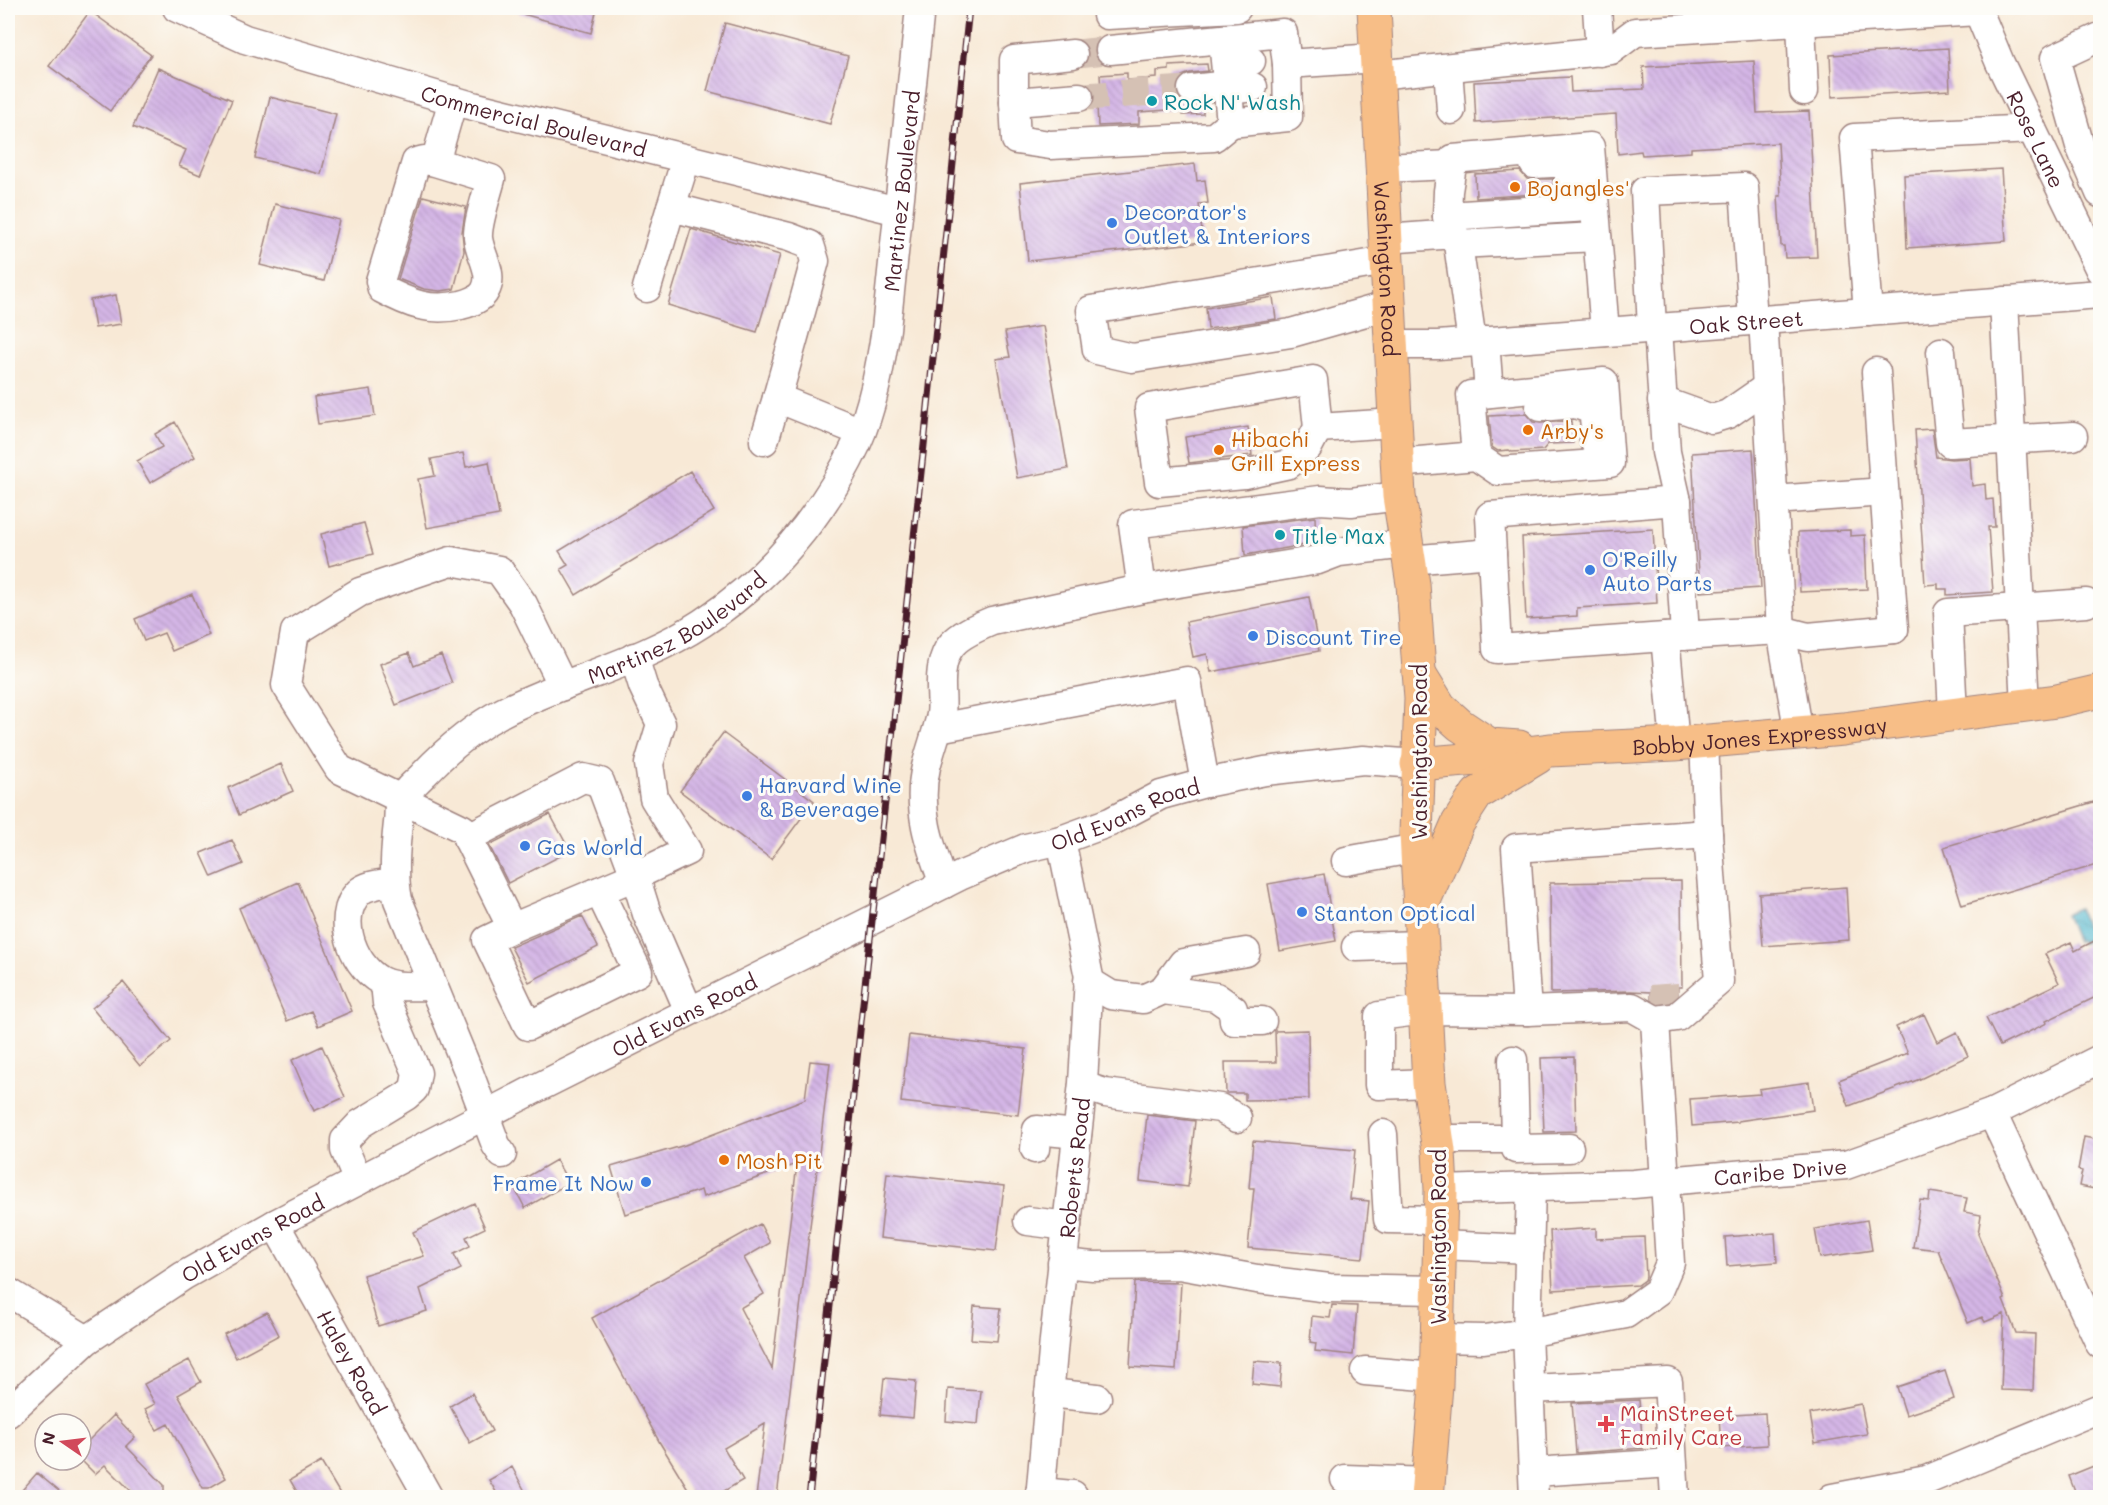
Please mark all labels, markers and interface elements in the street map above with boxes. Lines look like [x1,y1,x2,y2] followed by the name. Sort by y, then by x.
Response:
[418,78,650,162] street label: Commercial Boulevard
[2002,86,2072,192] street label: Rose Lane
[1164,88,1301,115] place label: Rock N' Wash
[877,89,925,293] street label: Martinez Boulevard
[1145,94,1159,108] marker: Rock N' Wash
[1527,174,1630,201] place label: Bojangles'
[1369,180,1405,357] street label: Washington Road
[1508,180,1522,194] marker: Bojangles'
[1124,198,1311,249] place label: Decorator's Outlet & Interiors
[1105,216,1119,230] marker: Decorator's Outlet & Interiors
[1688,303,1804,339] street label: Oak Street
[1540,417,1604,444] place label: Arby's
[1521,423,1535,437] marker: Arby's
[1231,425,1360,476] place label: Hibachi Grill Express
[1212,443,1226,457] marker: Hibachi Grill Express
[1292,522,1385,549] place label: Title Max
[1273,528,1287,542] marker: Title Max
[1602,545,1712,596] place label: O'Reilly Auto Parts
[1583,563,1597,577] marker: O'Reilly Auto Parts
[583,566,771,689] street label: Martinez Boulevard
[1265,623,1402,650] place label: Discount Tire
[1246,629,1260,643] marker: Discount Tire
[1405,664,1432,840] street label: Washington Road
[1632,710,1889,760] street label: Bobby Jones Expressway
[759,771,902,822] place label: Harvard Wine & Beverage
[1048,772,1202,855] street label: Old Evans Road
[740,789,754,803] marker: Harvard Wine & Beverage
[537,833,643,860] place label: Gas World
[518,839,532,853] marker: Gas World
[1314,899,1476,926] place label: Stanton Optical
[1295,905,1309,919] marker: Stanton Optical
[607,967,761,1062] street label: Old Evans Road
[1052,1096,1095,1239] street label: Roberts Road
[736,1147,822,1174] place label: Mosh Pit
[1424,1149,1451,1325] street label: Washington Road
[1713,1151,1848,1190] street label: Caribe Drive
[717,1153,731,1167] marker: Mosh Pit
[493,1169,634,1196] place label: Frame It Now
[639,1175,653,1189] marker: Frame It Now
[176,1188,328,1288] street label: Old Evans Road
[312,1304,393,1419] street label: Haley Road
[1620,1399,1743,1450] place label: MainStreet Family Care
[33,1412,93,1472] north arrow
[1597,1415,1615,1433] marker: MainStreet Family Care
[36,1430,60,1447] text: N

